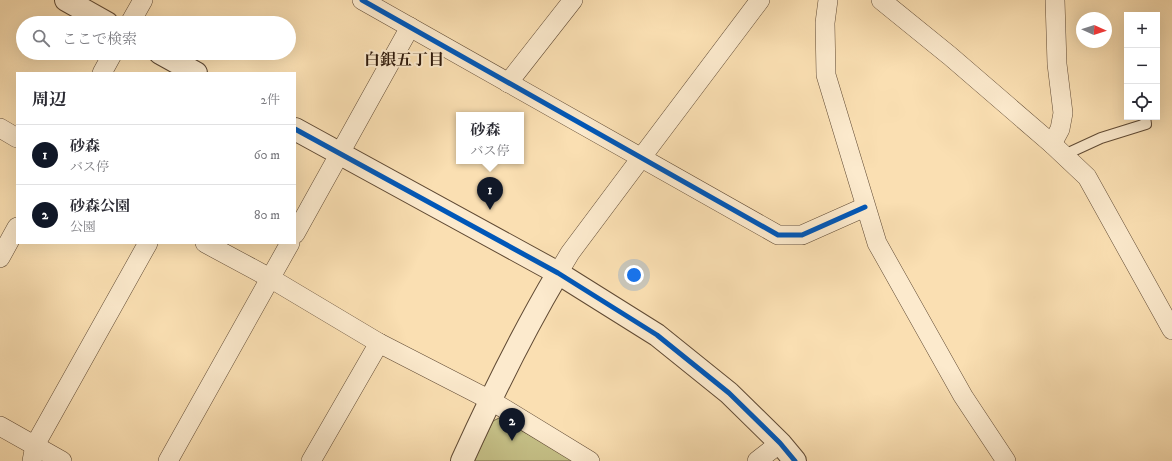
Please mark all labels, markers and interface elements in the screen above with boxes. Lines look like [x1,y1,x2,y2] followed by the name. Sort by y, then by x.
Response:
[1076,12,1112,48] north arrow
[1124,12,1160,120] map controls
[1124,12,1160,48] button: +
[16,16,296,60] search box
[30,27,52,49] icon: search
[62,30,137,49] text: ここで検索
[1124,48,1160,84] button: −
[364,50,444,70] district label: 白銀五丁目
[1124,84,1160,120] button: locate
[32,89,66,111] text: 周辺
[261,92,280,108] text: 2件
[456,112,524,164] popup
[470,121,501,140] text: 砂森
[70,137,100,156] text: 砂森
[470,143,510,159] text: バス停
[43,147,47,163] text: 1
[254,147,280,163] text: 60 m
[70,159,109,175] text: バス停
[477,177,503,210] pin: 1
[70,197,130,216] text: 砂森公園
[42,207,48,223] text: 2
[254,207,280,223] text: 80 m
[70,219,96,235] text: 公園
[624,265,644,285] your location
[499,408,525,441] pin: 2

